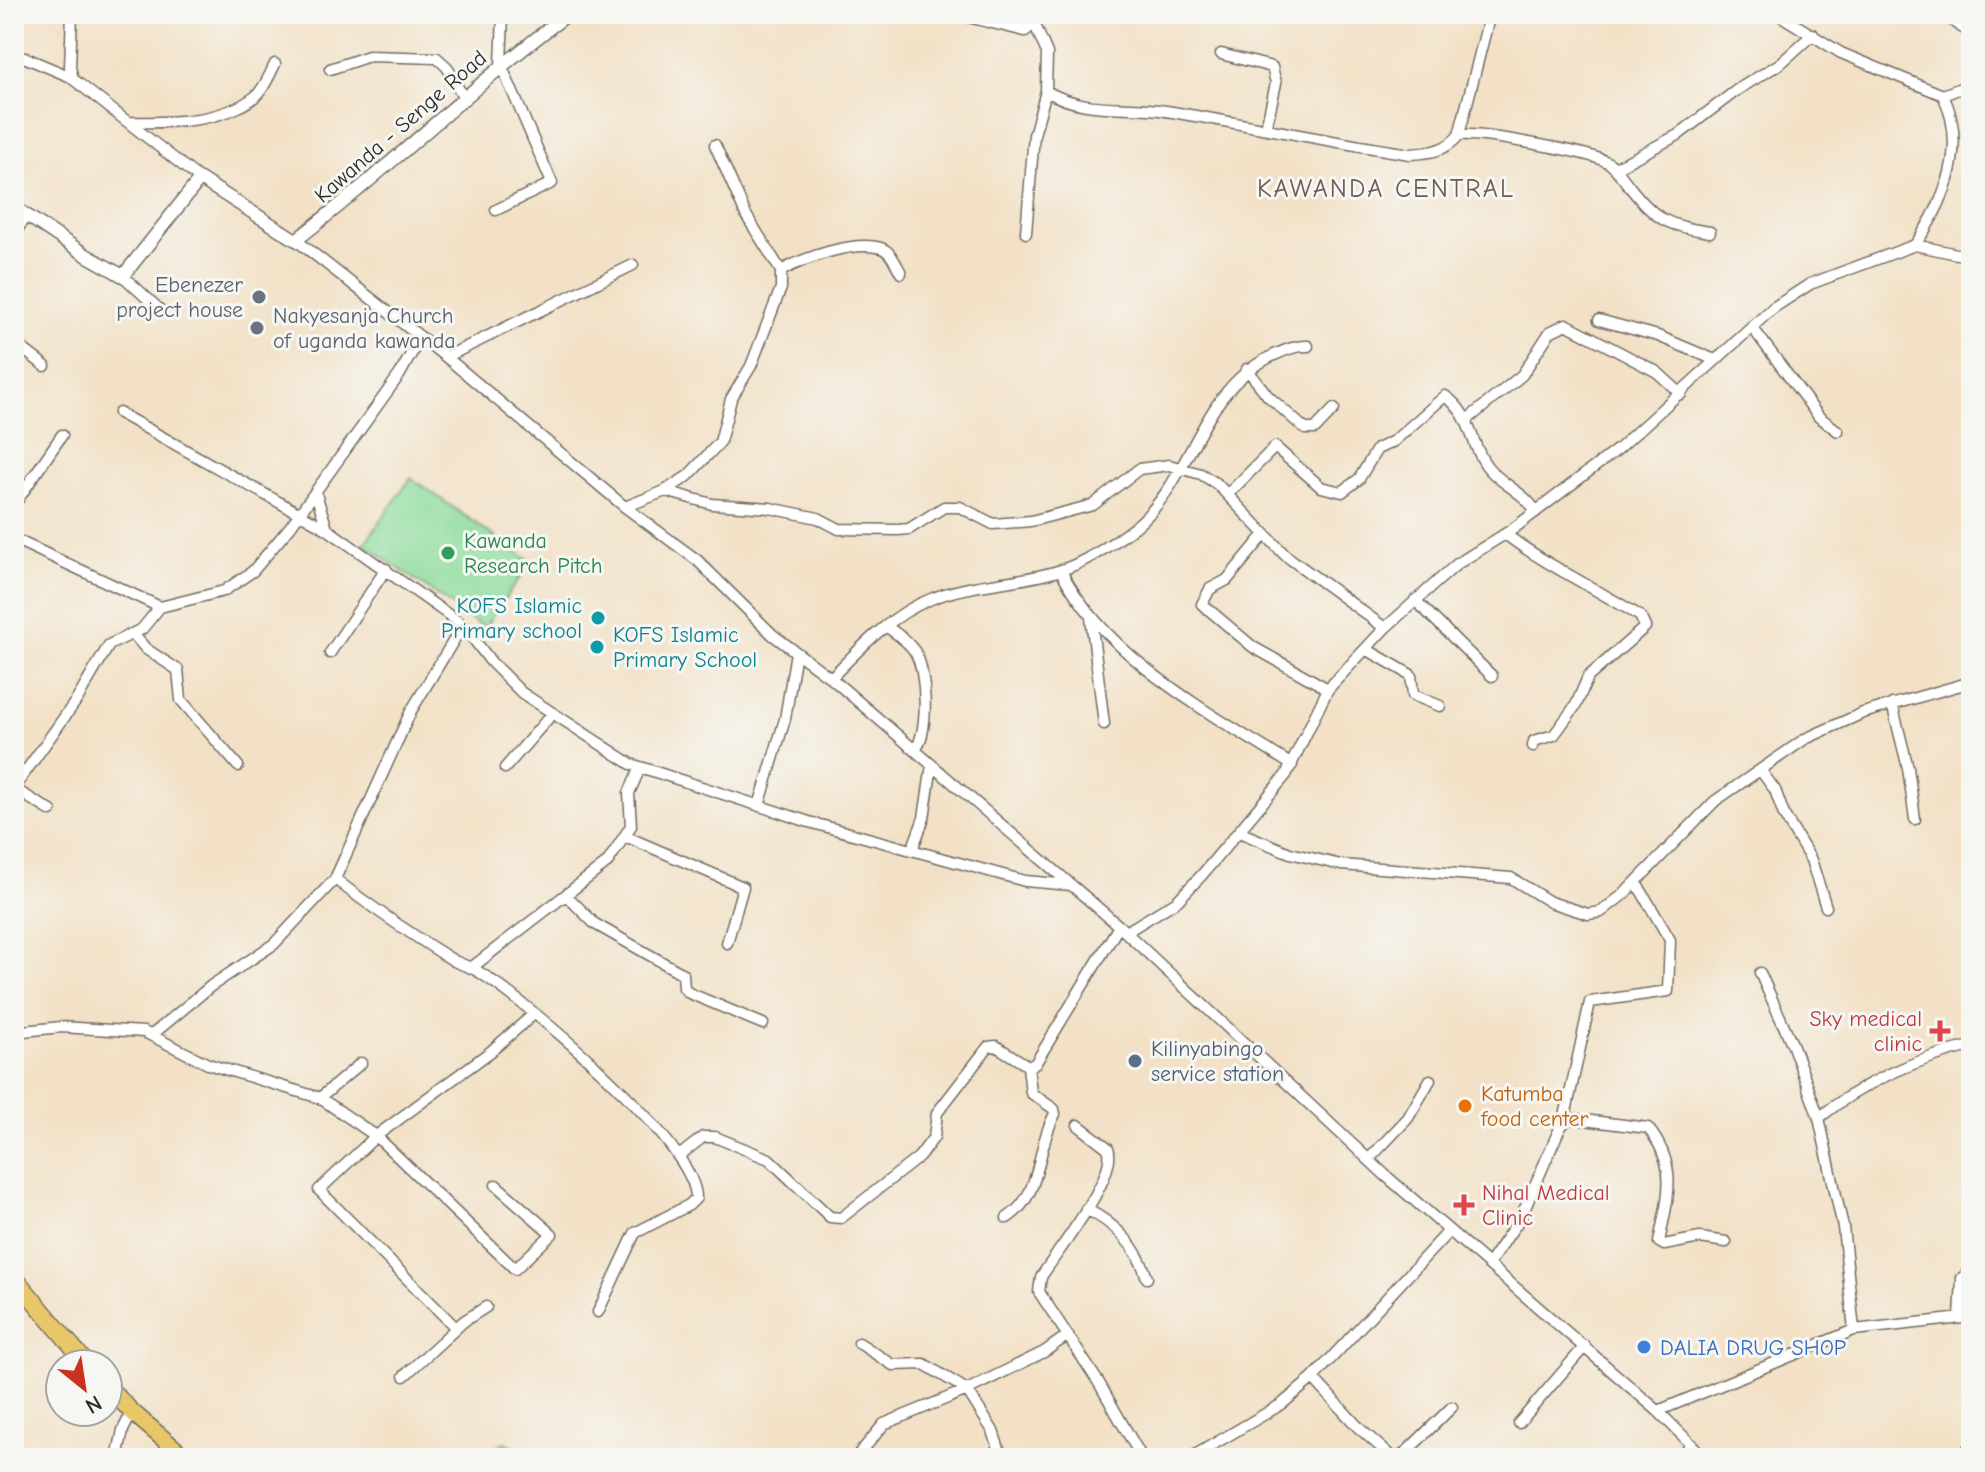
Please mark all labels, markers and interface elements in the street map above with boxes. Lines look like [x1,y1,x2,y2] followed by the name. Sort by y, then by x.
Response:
[309,45,492,209] street label: Kawanda - Senge Road
[1257,174,1515,204] district label: KAWANDA CENTRAL
[116,272,243,323] place label: Ebenezer project house
[250,288,268,306] marker: Ebenezer project house
[273,303,456,354] place label: Nakyesanja Church of uganda kawanda
[248,319,266,337] marker: Nakyesanja Church of uganda kawanda
[464,528,603,579] place label: Kawanda Research Pitch
[439,544,457,562] marker: Kawanda Research Pitch
[441,593,582,644] place label: KOFS Islamic Primary school
[589,609,607,627] marker: KOFS Islamic Primary school
[613,622,757,673] place label: KOFS Islamic Primary School
[588,638,606,656] marker: KOFS Islamic Primary School
[1809,1006,1922,1057] place label: Sky medical clinic
[1929,1020,1951,1042] marker: Sky medical clinic
[1151,1036,1284,1087] place label: Kilinyabingo service station
[1126,1052,1144,1070] marker: Kilinyabingo service station
[1480,1081,1588,1132] place label: Katumba food center
[1456,1097,1474,1115] marker: Katumba food center
[1482,1180,1610,1231] place label: Nihal Medical Clinic
[1453,1194,1475,1216] marker: Nihal Medical Clinic
[1660,1335,1846,1361] place label: DALIA DRUG SHOP
[1635,1338,1653,1356] marker: DALIA DRUG SHOP
[44,1348,124,1428] north arrow
[81,1390,106,1419] text: N

